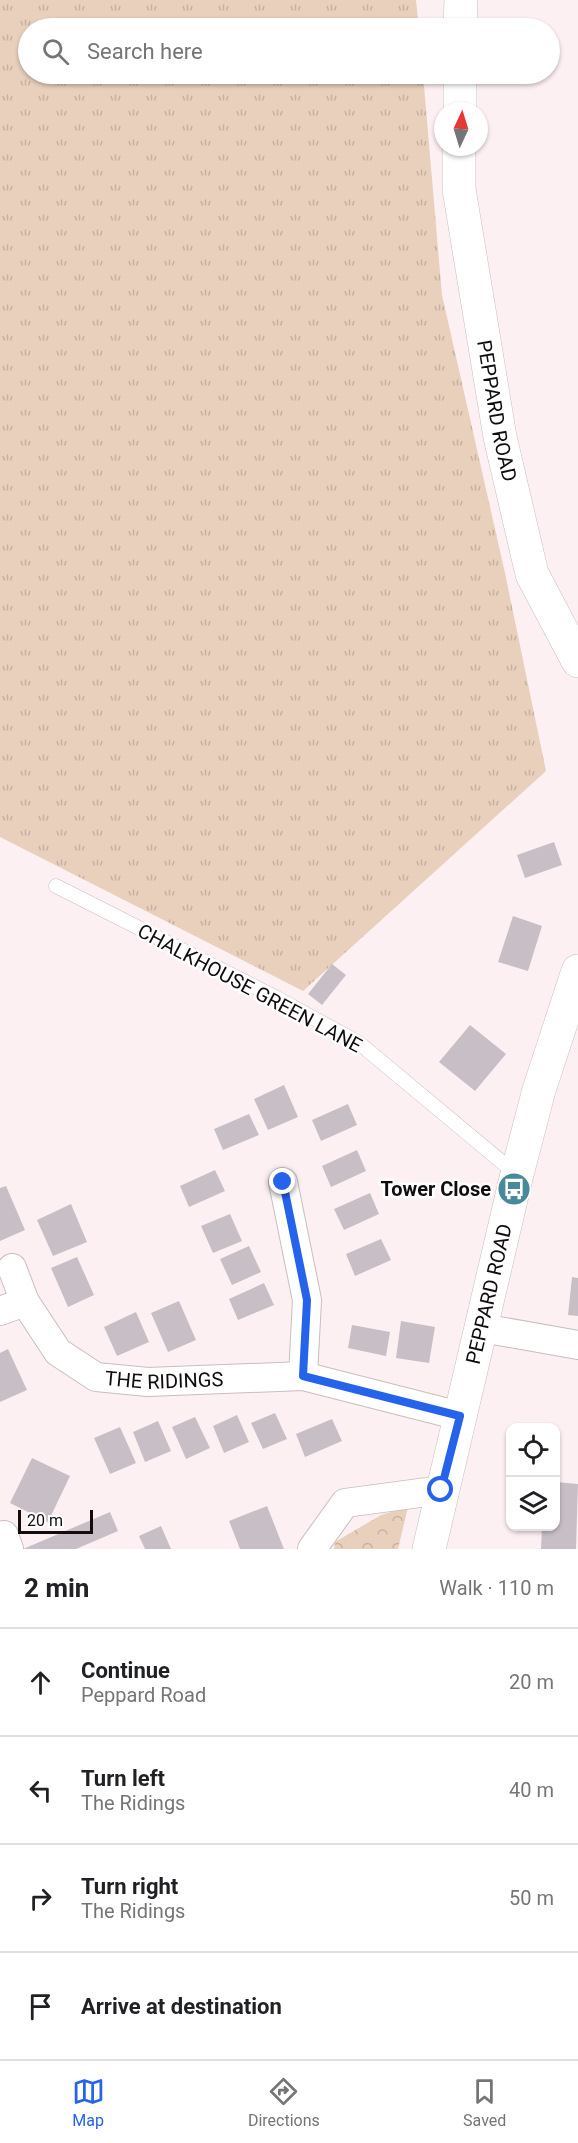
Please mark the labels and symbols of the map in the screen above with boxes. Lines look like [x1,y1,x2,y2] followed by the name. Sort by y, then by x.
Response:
[434,102,488,156] north arrow
[472,338,522,484] street label: PEPPARD ROAD
[134,919,366,1057] street label: CHALKHOUSE GREEN LANE
[269,1168,295,1194] route end
[496,1171,532,1207] bus stop icon: Tower Close
[380,1177,491,1201] place label: Tower Close
[461,1221,517,1366] street label: PEPPARD ROAD
[104,1366,224,1394] street label: THE RIDINGS
[427,1476,453,1502] route start
[18,1507,93,1534] scale bar

